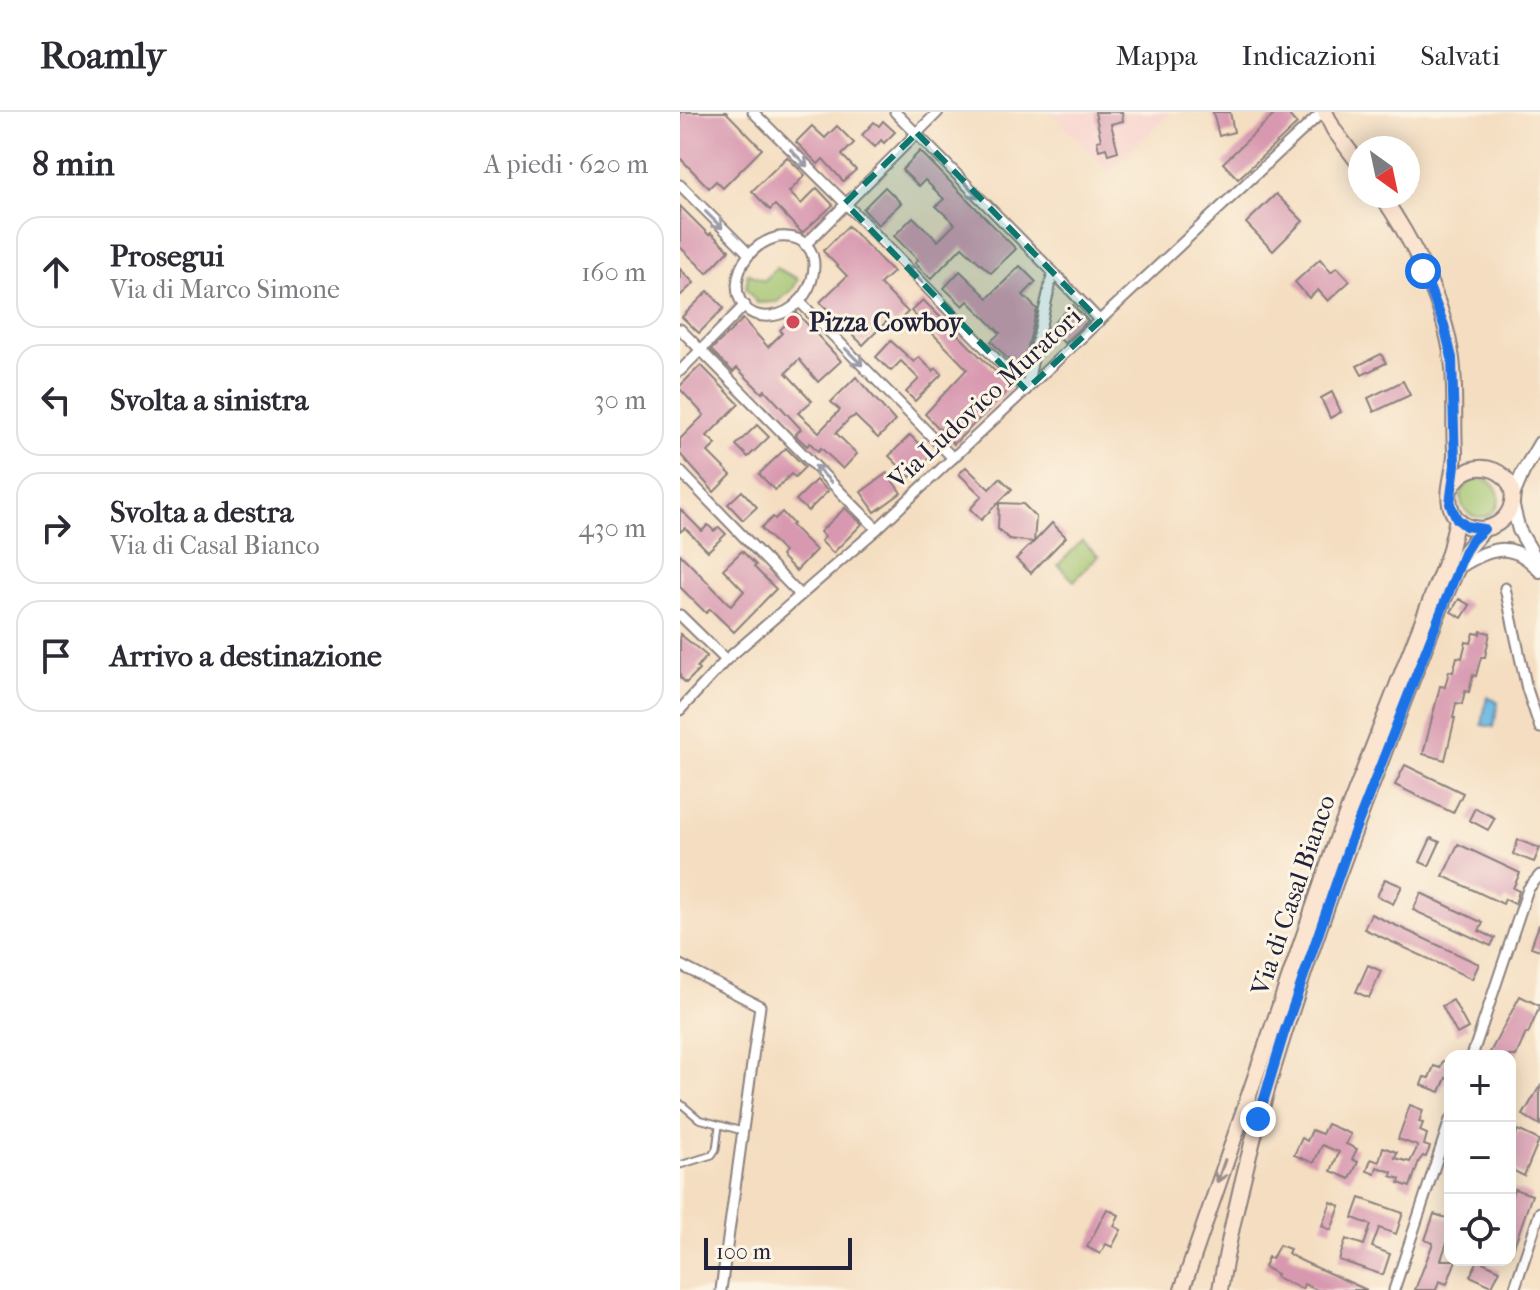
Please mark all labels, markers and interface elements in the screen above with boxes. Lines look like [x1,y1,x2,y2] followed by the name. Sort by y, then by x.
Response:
[40,33,166,78] text: Roamly
[1116,39,1198,72] text: Mappa
[1242,39,1376,72] text: Indicazioni
[1420,39,1500,72] text: Salvati
[1348,136,1420,208] north arrow
[32,144,114,184] text: 8 min
[789,148,809,167] one-way arrow
[484,149,648,180] text: A piedi · 620 m
[961,179,980,198] one-way arrow
[704,210,724,229] one-way arrow
[110,239,224,274] text: Prosegui
[34,250,78,294] icon: ahead
[1405,253,1441,289] route start
[581,257,646,288] text: 160 m
[904,264,923,284] one-way arrow
[110,274,340,305] text: Via di Marco Simone
[881,300,1088,496] street label: Via Ludovico Muratori
[809,307,964,338] place label: Pizza Cowboy
[784,313,802,331] marker: Pizza Cowboy
[844,347,863,367] one-way arrow
[34,378,78,422] icon: left
[110,383,308,418] text: Svolta a sinistra
[594,385,646,416] text: 30 m
[814,465,833,484] one-way arrow
[110,495,293,530] text: Svolta a destra
[34,506,78,550] icon: right
[578,513,646,544] text: 430 m
[110,530,320,561] text: Via di Casal Bianco
[34,634,78,678] icon: arrive
[110,639,382,674] text: Arrivo a destinazione
[1244,791,1342,1000] street label: Via di Casal Bianco
[1444,1050,1516,1266] map controls
[1444,1050,1516,1122] button: +
[1240,1101,1276,1137] route end
[1444,1122,1516,1194] button: −
[1213,1159,1228,1184] one-way arrow
[1444,1194,1516,1266] button: locate
[704,1234,852,1270] scale bar
[716,1239,771,1265] text: 100 m

